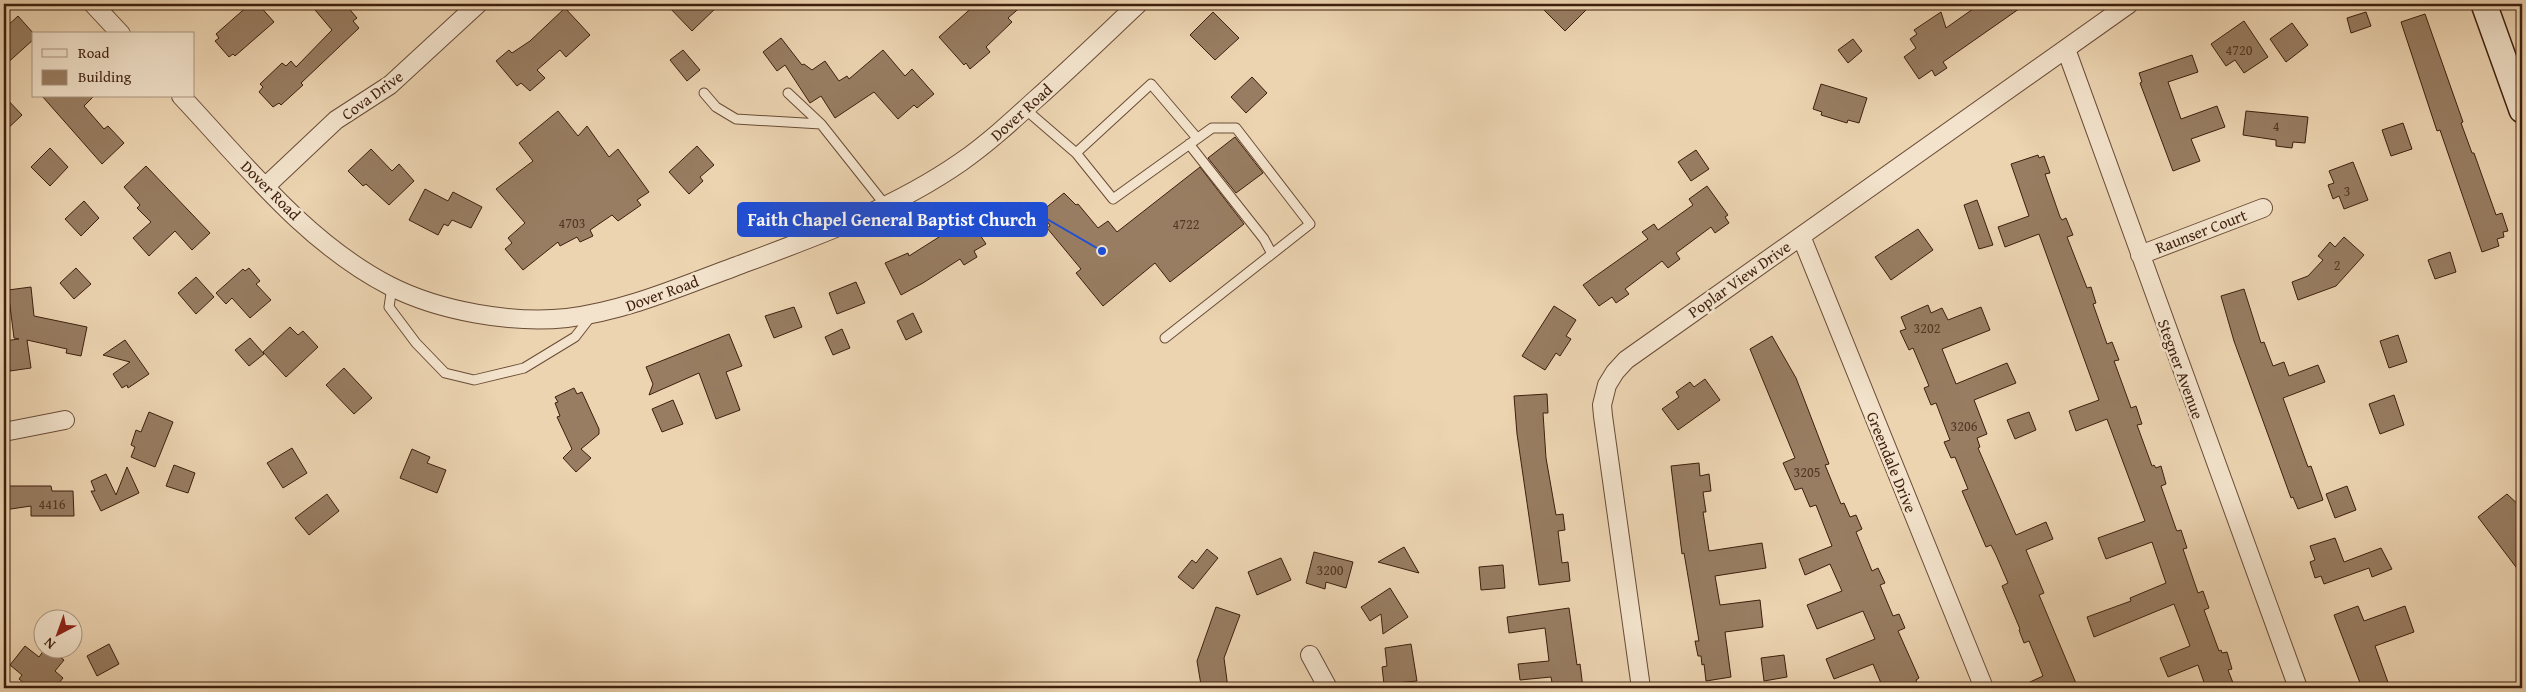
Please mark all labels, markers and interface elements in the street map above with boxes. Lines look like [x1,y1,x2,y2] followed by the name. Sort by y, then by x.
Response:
[32,32,195,98] legend
[2226,40,2253,60] house number: 4720
[78,42,109,63] text: Road
[336,64,408,126] street label: Cova Drive
[78,66,132,87] text: Building
[985,77,1058,146] street label: Dover Road
[2273,116,2280,136] house number: 4
[236,155,307,226] street label: Dover Road
[2344,181,2350,201] house number: 3
[2152,202,2251,259] street label: Raunser Court
[738,203,1047,236] callout: Faith Chapel General Baptist Church
[748,206,1037,233] text: Faith Chapel General Baptist Church
[559,213,585,233] house number: 4703
[1173,214,1199,234] house number: 4722
[1683,235,1795,323] street label: Poplar View Drive
[2334,255,2340,275] house number: 2
[622,269,702,317] street label: Dover Road
[2152,316,2210,422] street label: Stegner Avenue
[1914,318,1940,338] house number: 3202
[1861,408,1923,516] street label: Greendale Drive
[1951,416,1978,436] house number: 3206
[1794,462,1820,482] house number: 3205
[39,494,66,514] house number: 4416
[1317,560,1344,580] house number: 3200
[32,610,82,660] north arrow
[39,633,60,654] text: N

